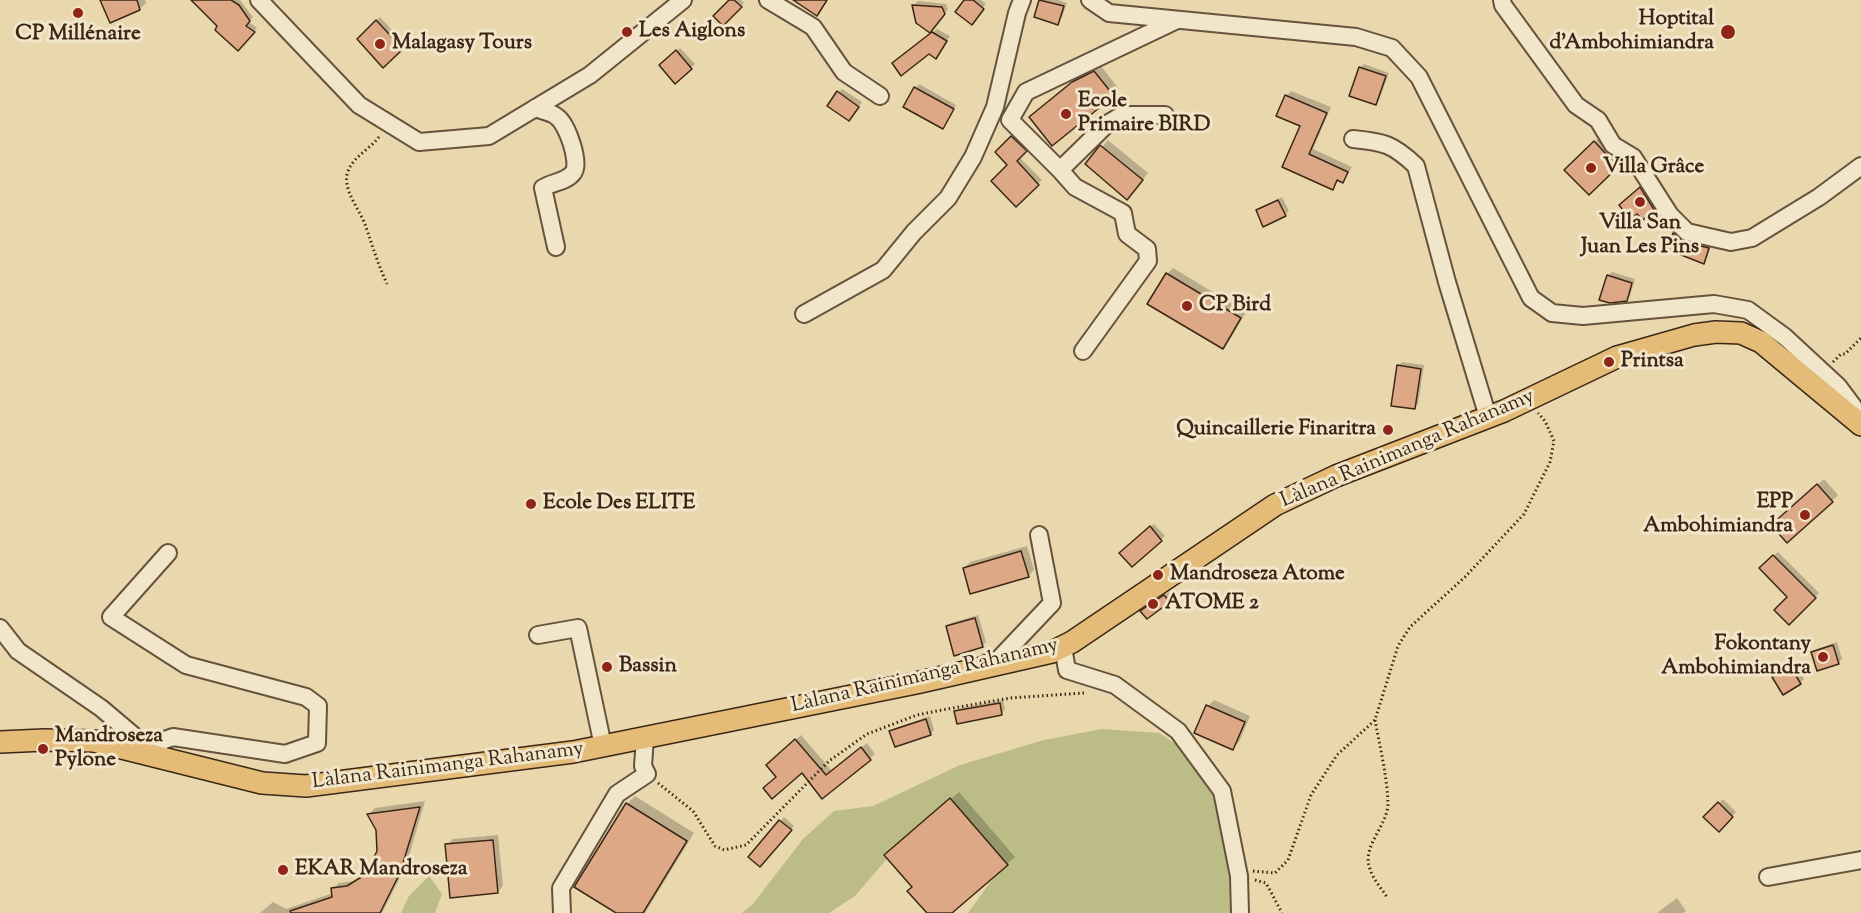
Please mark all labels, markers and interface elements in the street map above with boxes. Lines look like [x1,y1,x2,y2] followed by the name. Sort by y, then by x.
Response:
[71,6,85,20] marker: CP Millénaire
[1549,7,1714,57] place label: Hoptital d'Ambohimiandra
[639,19,745,45] place label: Les Aiglons
[15,22,141,48] place label: CP Millénaire
[1719,23,1737,41] marker: Hoptital d'Ambohimiandra
[620,25,634,39] marker: Les Aiglons
[392,31,532,57] place label: Malagasy Tours
[373,37,387,51] marker: Malagasy Tours
[1078,89,1210,139] place label: Ecole Primaire BIRD
[1059,107,1073,121] marker: Ecole Primaire BIRD
[1603,155,1704,181] place label: Villa Grâce
[1584,161,1598,175] marker: Villa Grâce
[1633,195,1647,209] marker: Villa San Juan Les Pins
[1581,211,1699,261] place label: Villa San Juan Les Pins
[1199,293,1271,319] place label: CP Bird
[1180,299,1194,313] marker: CP Bird
[1621,349,1684,375] place label: Printsa
[1602,355,1616,369] marker: Printsa
[1277,385,1539,515] street label: Làlana Rainimanga Rahanamy
[1176,417,1376,443] place label: Quincaillerie Finaritra
[1381,423,1395,437] marker: Quincaillerie Finaritra
[1643,490,1793,540] place label: EPP Ambohimiandra
[543,491,695,517] place label: Ecole Des ELITE
[524,497,538,511] marker: Ecole Des ELITE
[1798,508,1812,522] marker: EPP Ambohimiandra
[1170,562,1345,588] place label: Mandroseza Atome
[1151,568,1165,582] marker: Mandroseza Atome
[1165,591,1259,617] place label: ATOME 2
[1146,597,1160,611] marker: ATOME 2
[1661,632,1811,682] place label: Fokontany Ambohimiandra
[789,634,1061,720] street label: Làlana Rainimanga Rahanamy
[1816,650,1830,664] marker: Fokontany Ambohimiandra
[619,654,677,680] place label: Bassin
[600,660,614,674] marker: Bassin
[55,724,163,774] place label: Mandroseza Pylone
[311,738,585,796] street label: Làlana Rainimanga Rahanamy
[36,742,50,756] marker: Mandroseza Pylone
[295,857,467,883] place label: EKAR Mandroseza
[276,863,290,877] marker: EKAR Mandroseza

